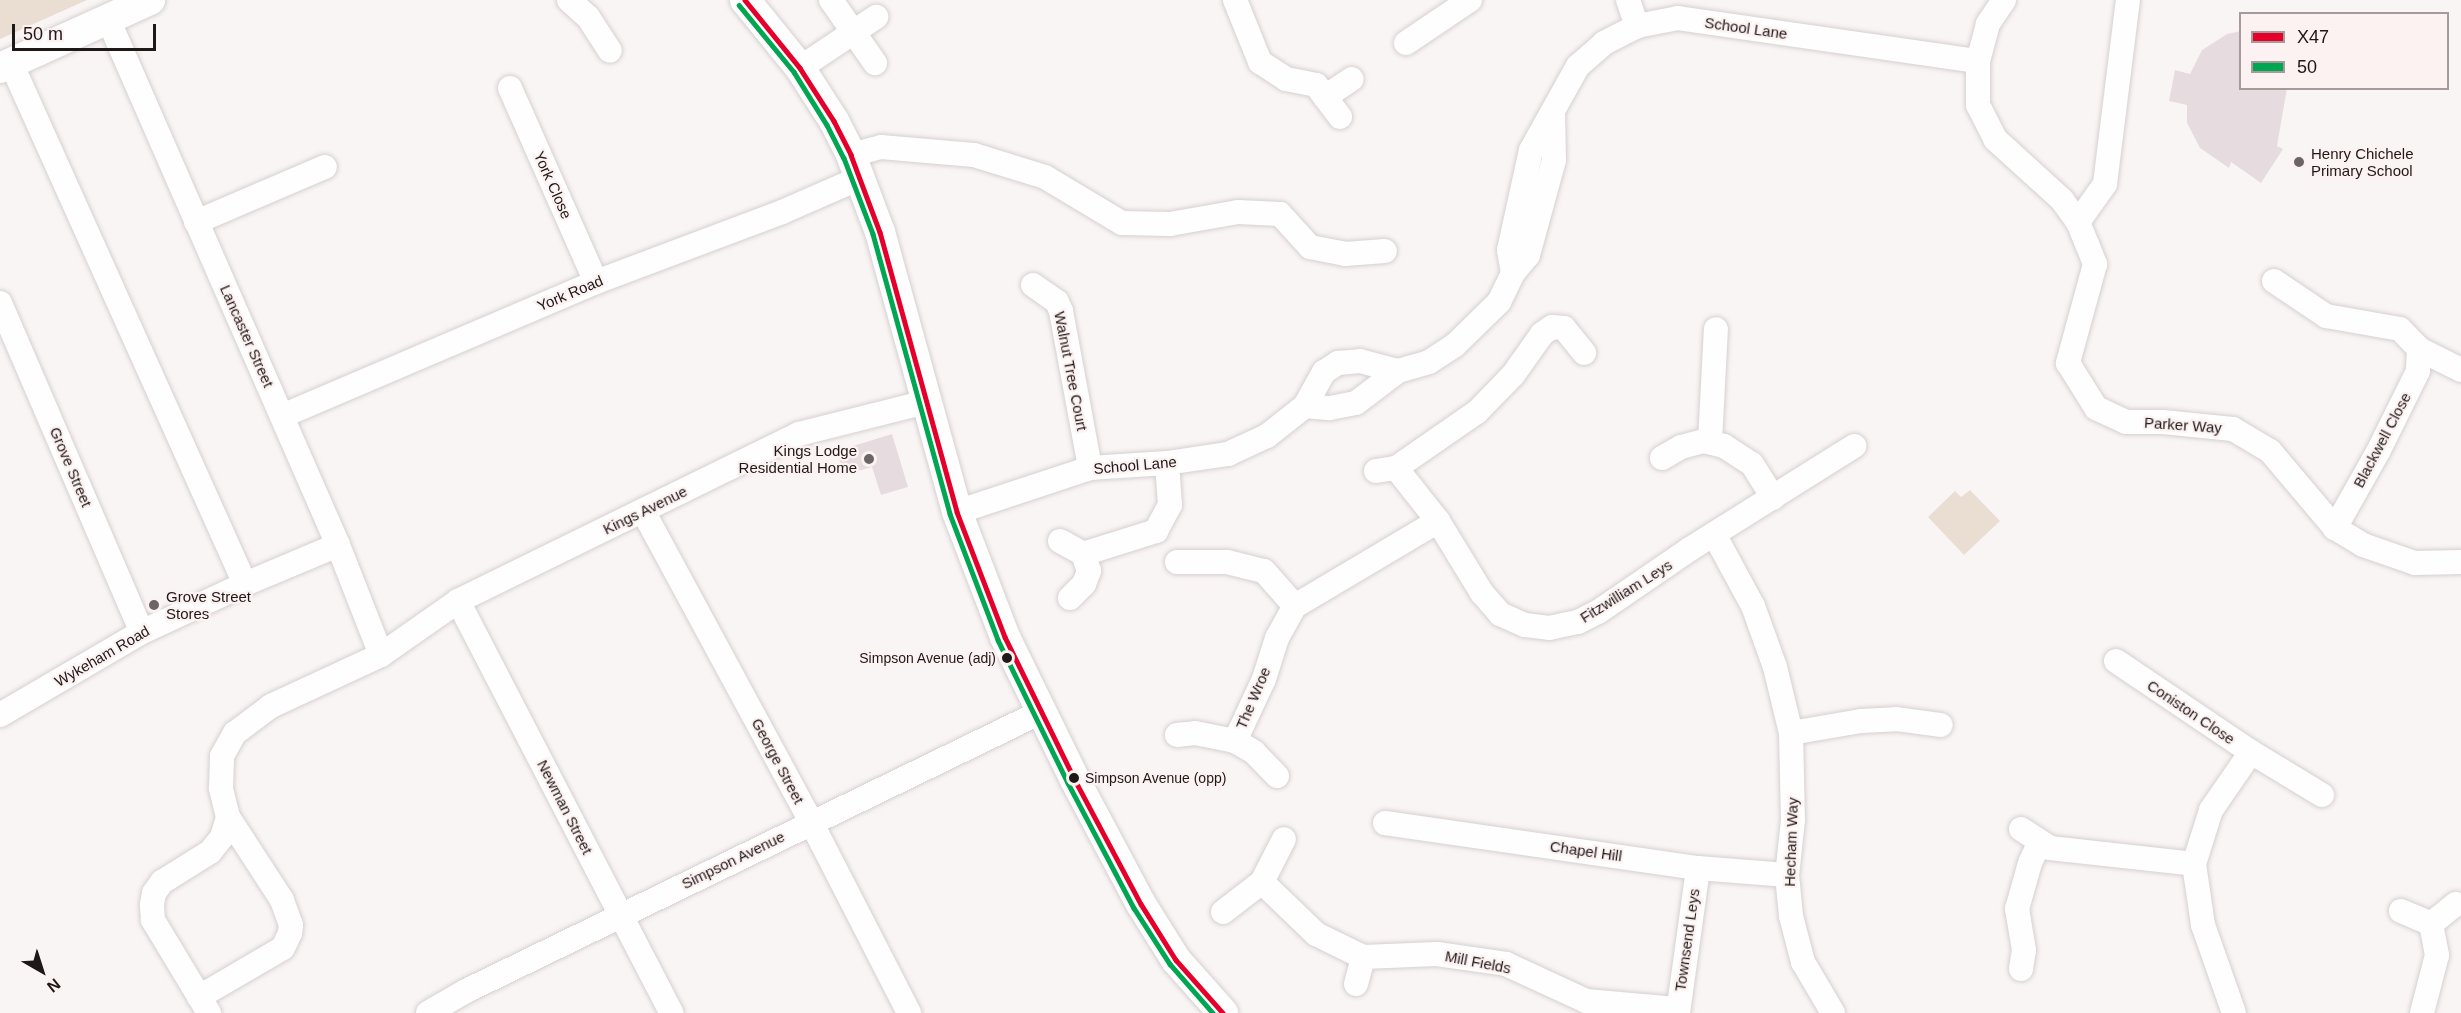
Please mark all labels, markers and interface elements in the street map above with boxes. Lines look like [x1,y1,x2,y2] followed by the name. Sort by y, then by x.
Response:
[15,12,159,50] scale bar
[2239,12,2449,90] legend
[1703,13,1789,43] street label: School Lane
[23,24,63,44] text: 50 m
[2297,27,2329,47] text: X47
[2297,57,2317,77] text: 50
[2311,144,2414,179] place label: Henry Chichele Primary School
[530,148,576,222] street label: York Close
[2292,155,2306,169] marker: Henry Chichele Primary School
[534,271,606,315] street label: York Road
[216,282,278,390] street label: Lancaster Street
[1051,310,1091,432] street label: Walnut Tree Court
[2349,389,2415,491] street label: Blackwell Close
[2144,413,2222,437] street label: Parker Way
[46,424,96,510] street label: Grove Street
[739,441,857,476] place label: Kings Lodge Residential Home
[862,452,876,466] marker: Kings Lodge Residential Home
[1093,452,1177,478] street label: School Lane
[600,482,690,538] street label: Kings Avenue
[1577,556,1675,626] street label: Fitzwilliam Leys
[166,587,251,622] place label: Grove Street Stores
[147,598,161,612] marker: Grove Street Stores
[51,622,153,690] street label: Wykeham Road
[859,650,996,666] place label: Simpson Avenue (adj)
[1001,652,1013,664] marker: Simpson Avenue (adj)
[1232,664,1274,732] street label: The Wroe
[2144,676,2238,748] street label: Coniston Close
[748,715,808,807] street label: George Street
[534,757,596,857] street label: Newman Street
[1085,770,1227,786] place label: Simpson Avenue (opp)
[1068,772,1080,784] marker: Simpson Avenue (opp)
[1780,797,1802,887] street label: Hecham Way
[678,827,788,893] street label: Simpson Avenue
[1549,837,1623,865] street label: Chapel Hill
[1671,888,1703,992] street label: Townsend Leys
[12,941,72,1001] north arrow
[1444,947,1512,977] street label: Mill Fields
[44,975,63,996] text: N

